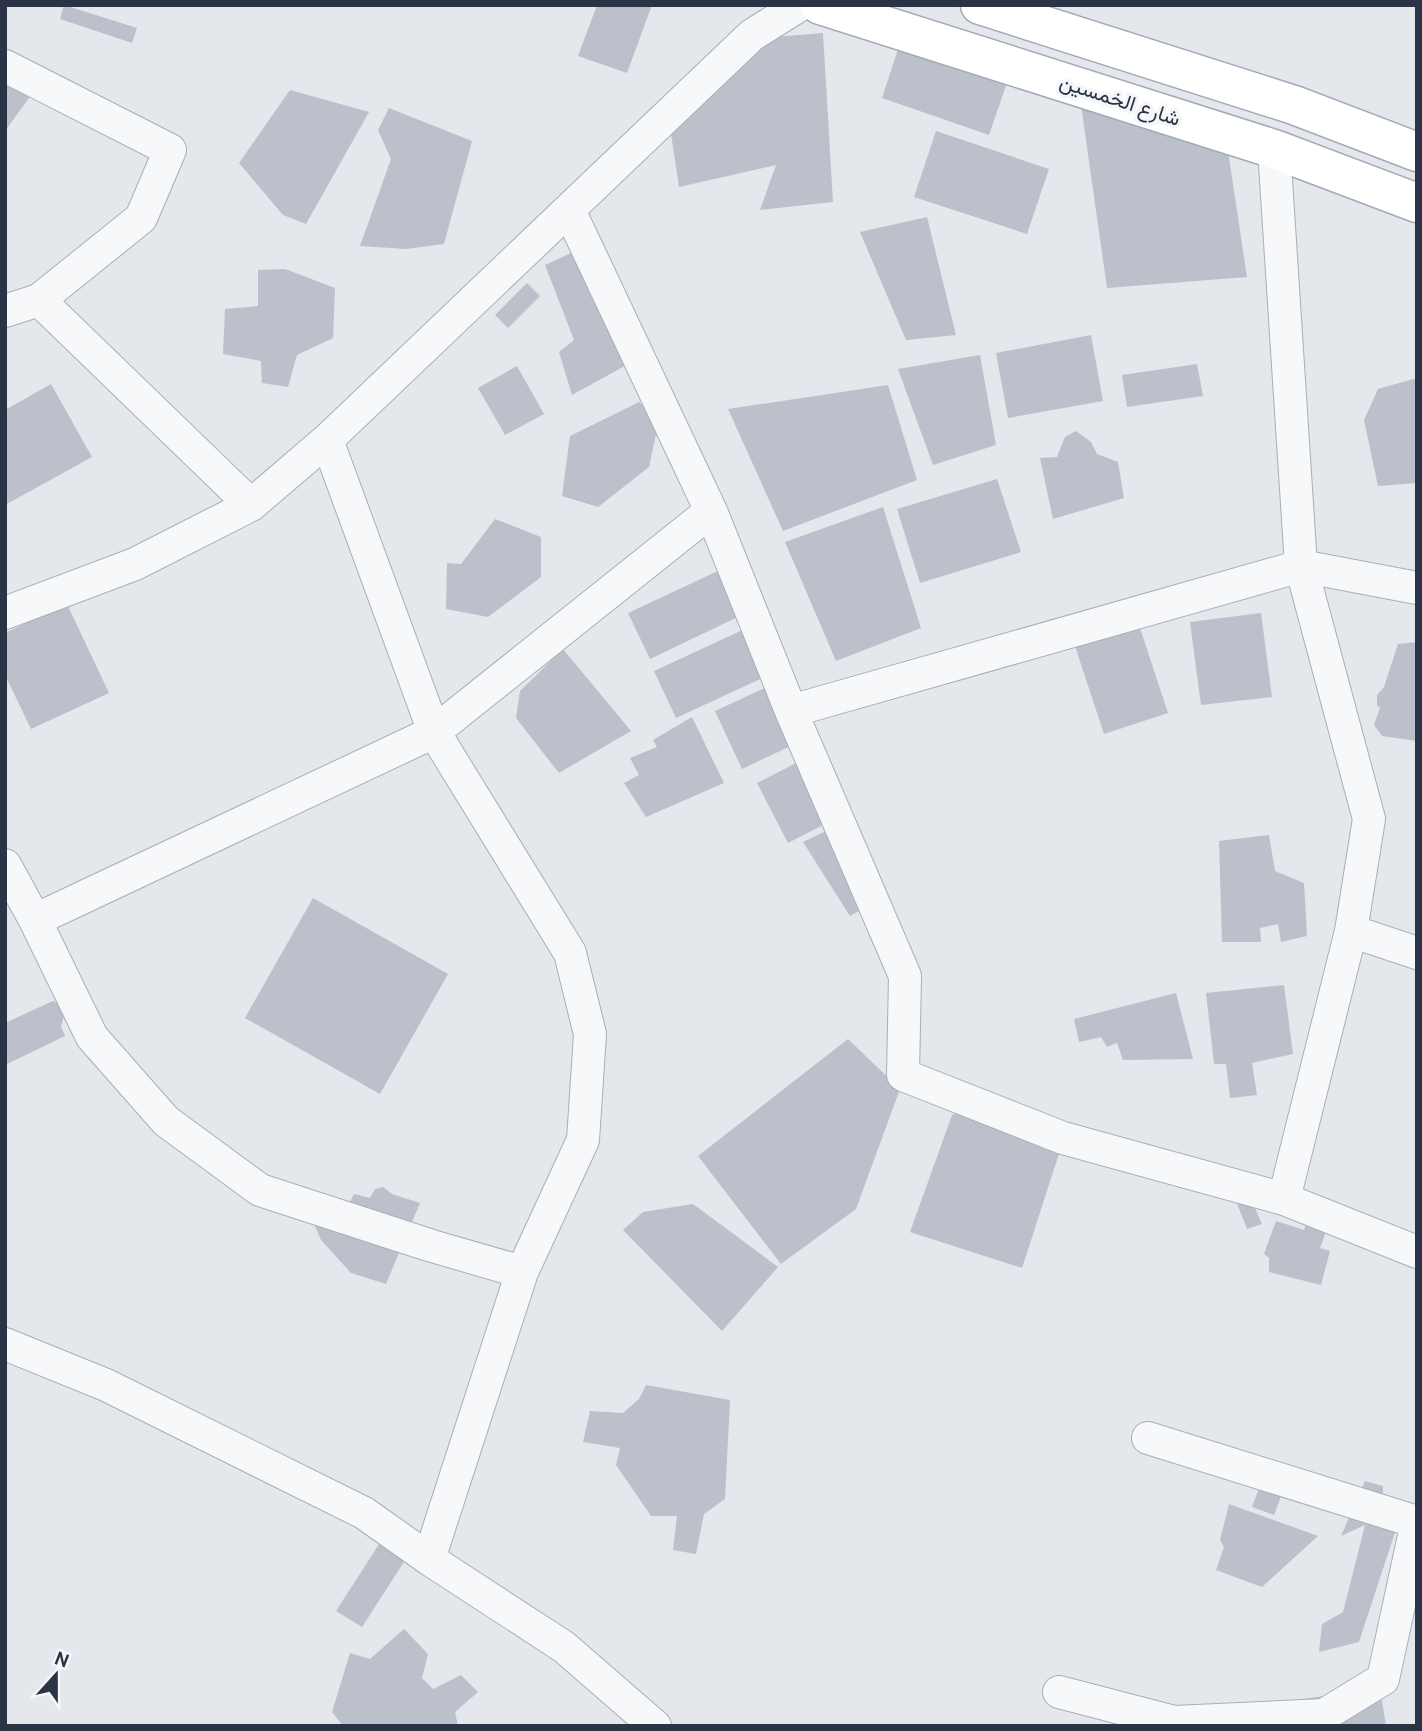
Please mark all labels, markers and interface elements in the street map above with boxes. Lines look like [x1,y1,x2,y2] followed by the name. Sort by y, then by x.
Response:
[1056,68,1184,133] street label: شارع الخمسين
[21,1640,91,1710] north arrow
[52,1646,72,1673] text: N

